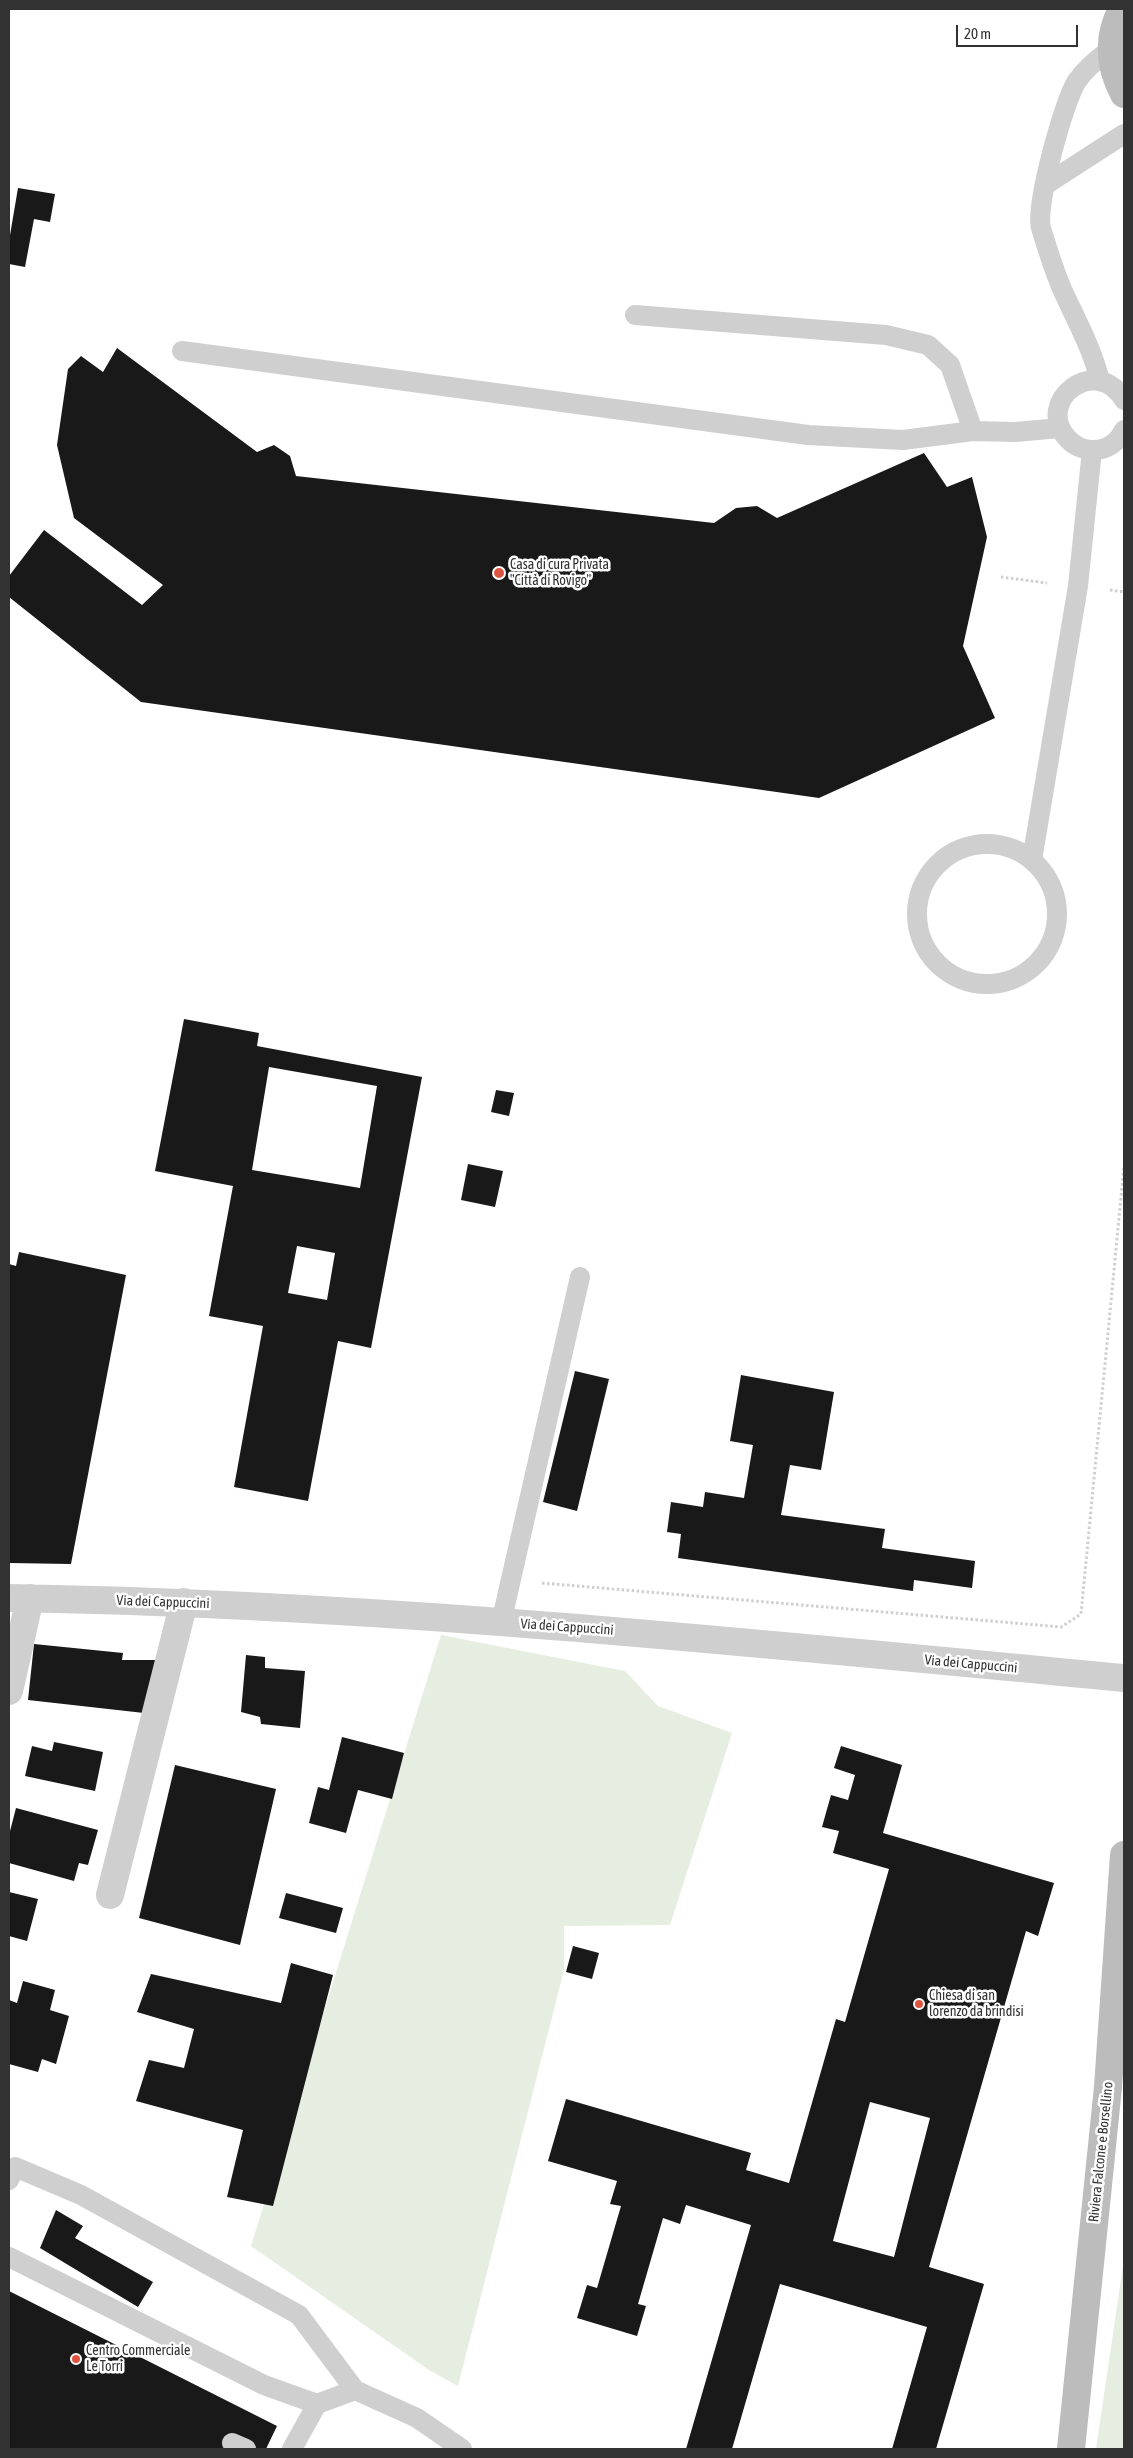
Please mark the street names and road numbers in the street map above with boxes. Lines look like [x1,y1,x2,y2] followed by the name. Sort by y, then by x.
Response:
[116,1592,210,1612] street label: Via dei Cappuccini
[520,1615,614,1639] street label: Via dei Cappuccini
[924,1652,1018,1676] street label: Via dei Cappuccini
[1085,2081,1117,2223] street label: Riviera Falcone e Borsellino

